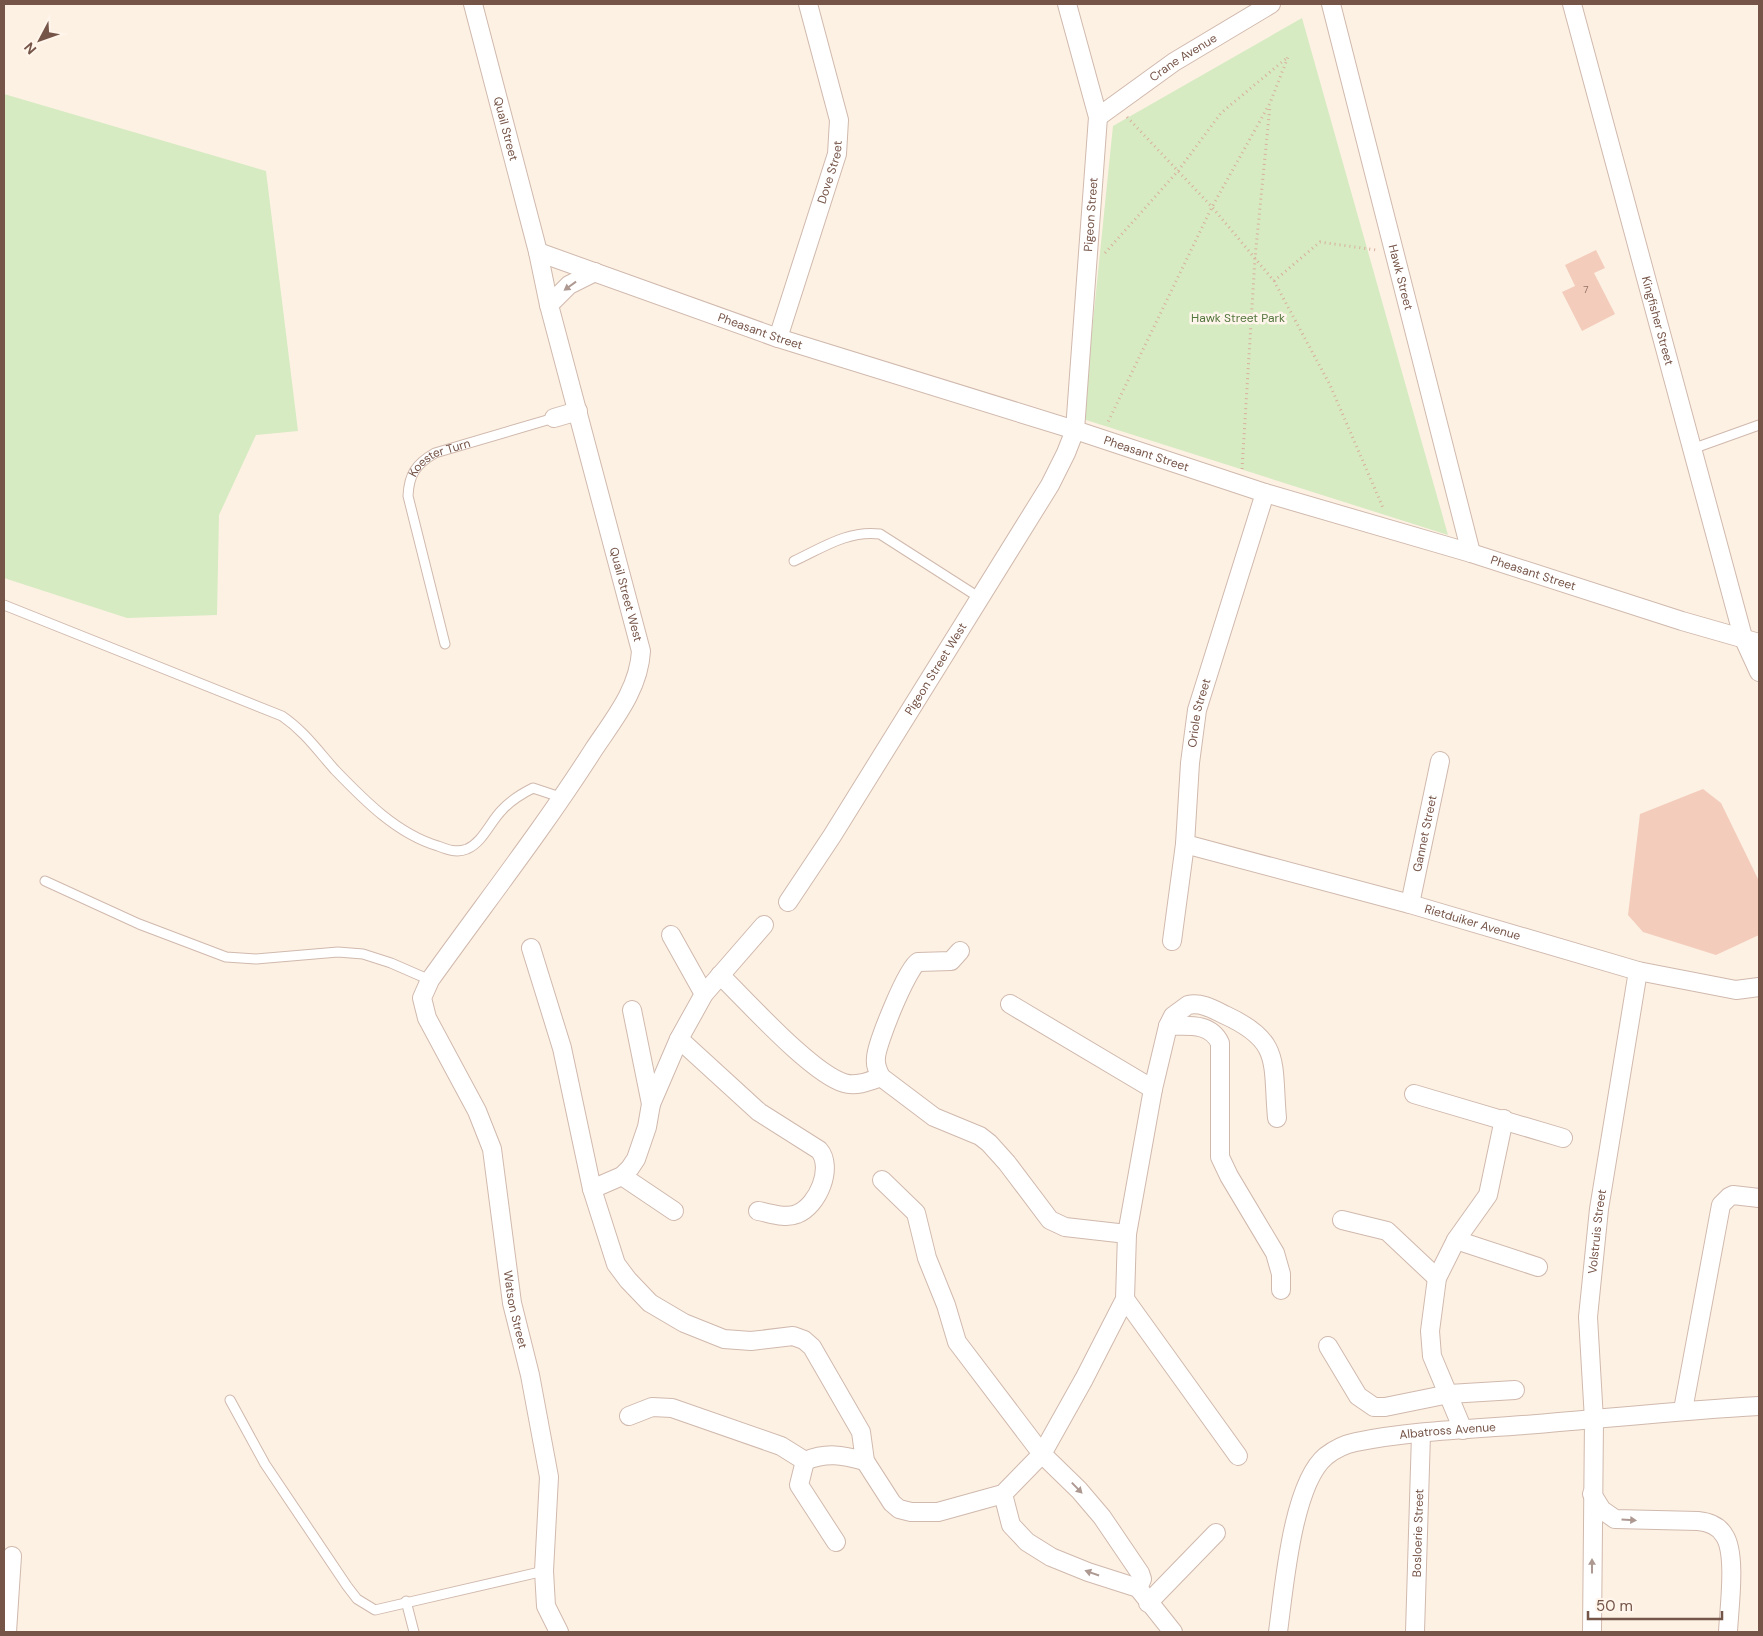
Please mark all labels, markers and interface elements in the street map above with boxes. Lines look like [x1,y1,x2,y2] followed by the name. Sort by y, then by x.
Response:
[15,15,65,65] north arrow
[1146,30,1220,85] street label: Crane Avenue
[20,39,40,58] text: N
[490,95,522,163] street label: Quail Street
[814,140,846,206] street label: Dove Street
[1080,177,1102,252] street label: Pigeon Street
[1385,243,1417,312] street label: Hawk Street
[1638,274,1677,367] street label: Kingfisher Street
[563,281,577,291] one-way arrow
[1583,283,1589,296] house number: 7
[716,309,805,353] street label: Pheasant Street
[1191,310,1285,326] park label: Hawk Street Park
[1102,432,1191,475] street label: Pheasant Street
[405,435,472,480] street label: Koester Turn
[606,545,646,644] street label: Quail Street West
[1489,552,1578,594] street label: Pheasant Street
[901,619,971,718] street label: Pigeon Street West
[1184,676,1215,748] street label: Oriole Street
[1409,793,1441,873] street label: Gannet Street
[1423,901,1523,944] street label: Rietduiker Avenue
[1584,1188,1610,1275] street label: Volstruis Street
[500,1269,531,1350] street label: Watson Street
[1398,1419,1497,1443] street label: Albatross Avenue
[1071,1482,1083,1494] one-way arrow
[1409,1488,1427,1578] street label: Bosloerie Street
[1621,1517,1637,1525] one-way arrow
[1588,1558,1596,1574] one-way arrow
[1084,1569,1099,1576] one-way arrow
[1588,1588,1722,1620] scale bar
[1596,1596,1633,1616] text: 50 m

